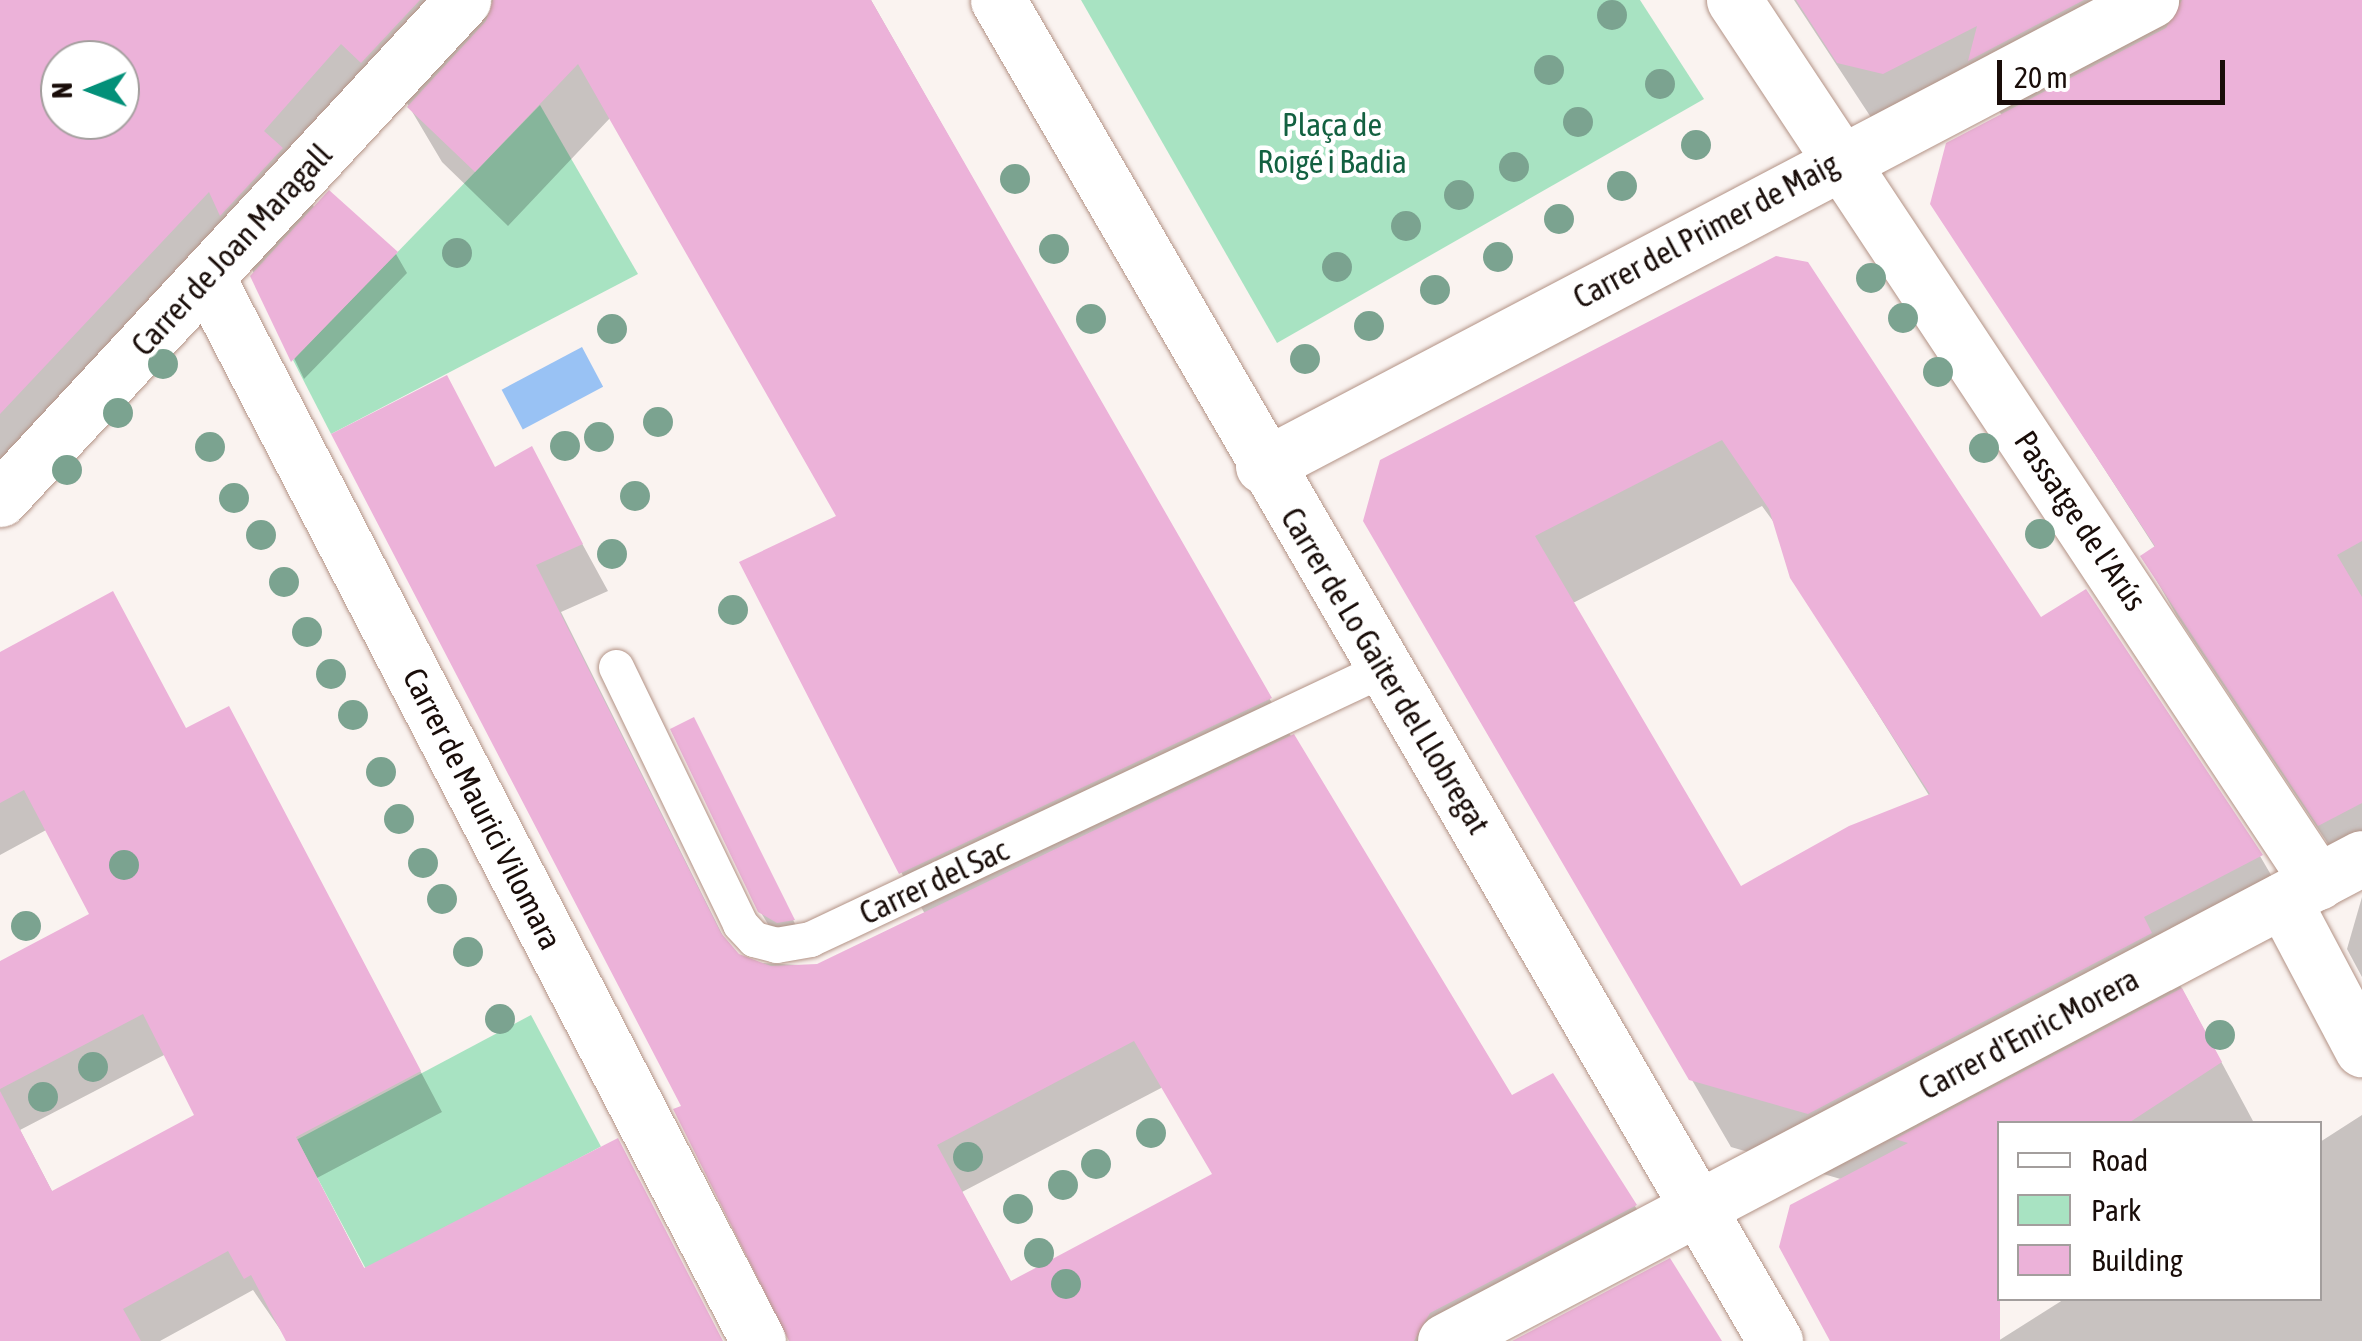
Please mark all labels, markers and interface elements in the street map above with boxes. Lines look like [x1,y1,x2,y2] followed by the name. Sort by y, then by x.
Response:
[40,40,140,140] north arrow
[2002,40,2230,102] scale bar
[2014,60,2068,94] text: 20 m
[46,82,78,99] text: N
[1257,107,1407,182] park label: Plaça de Roigé i Badia
[124,136,340,364] street label: Carrer de Joan Maragall
[1567,145,1845,317] street label: Carrer del Primer de Maig
[2006,424,2154,618] street label: Passatge de l'Arús
[1272,501,1498,841] street label: Carrer de Lo Gaiter del Llobregat
[394,662,570,956] street label: Carrer de Maurici Vilomara
[854,831,1014,933] street label: Carrer del Sac
[1913,960,2145,1108] street label: Carrer d'Enric Morera
[1997,1121,2322,1301] legend
[2091,1143,2148,1177] text: Road
[2091,1193,2141,1227] text: Park
[2091,1243,2183,1277] text: Building

